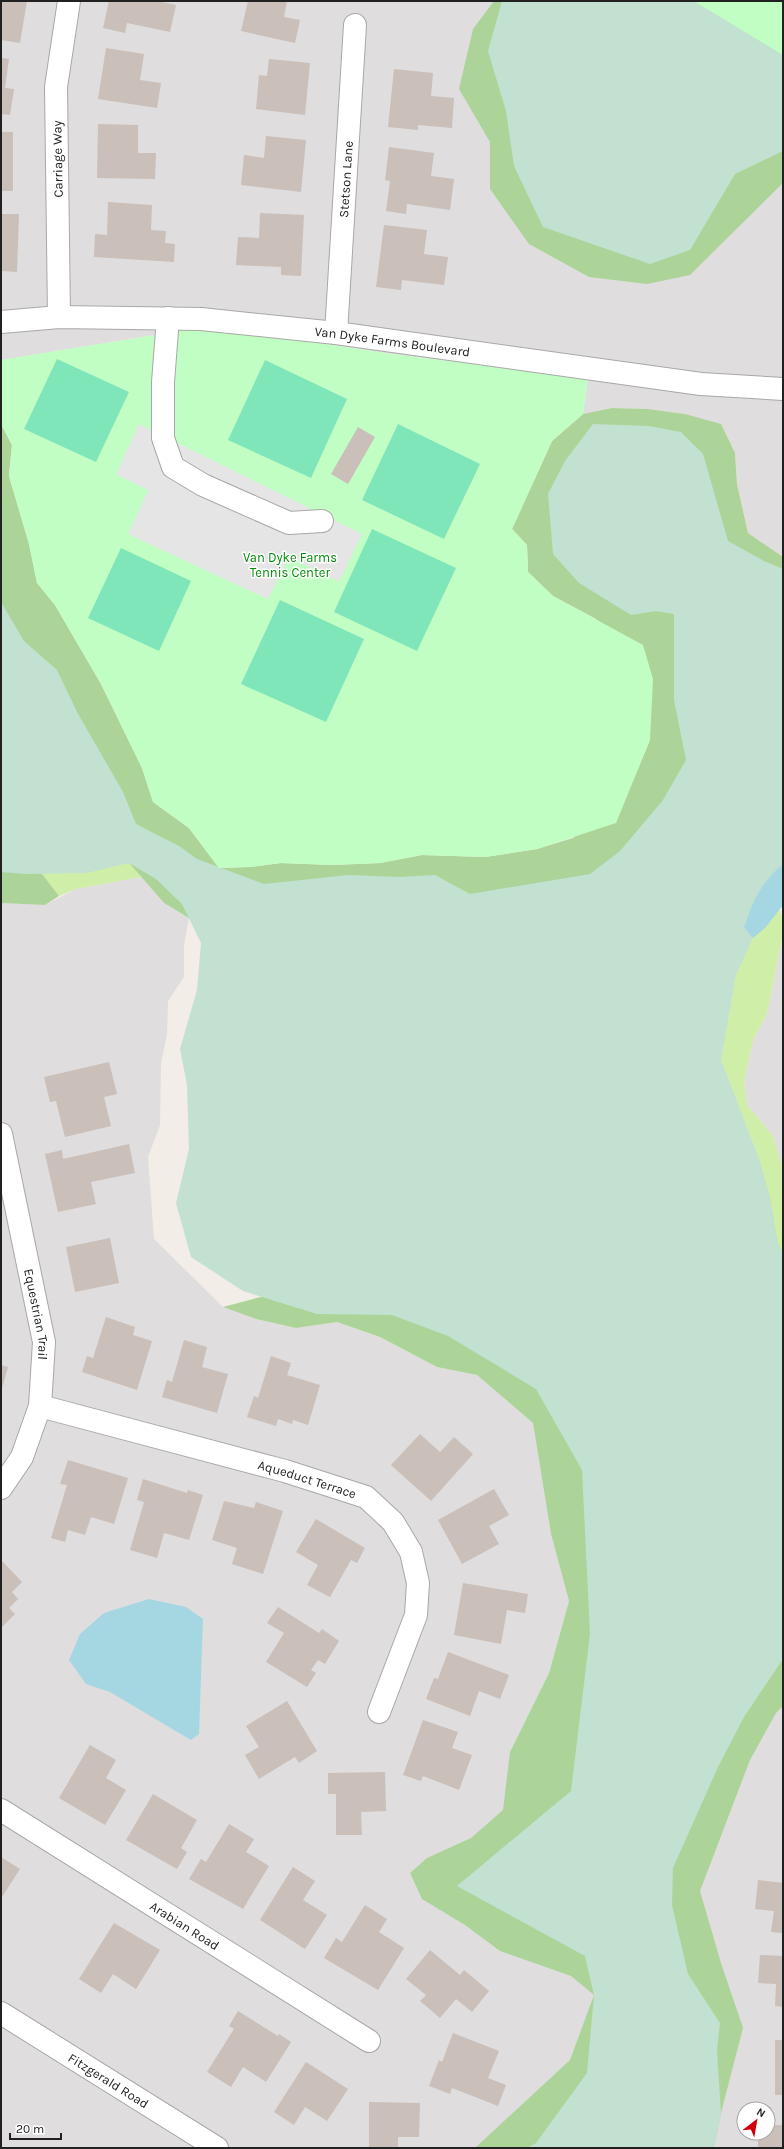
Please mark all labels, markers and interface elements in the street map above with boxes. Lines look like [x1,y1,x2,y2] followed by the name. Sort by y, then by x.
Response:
[49,120,66,198] street label: Carriage Way
[336,140,356,218] street label: Stetson Lane
[314,324,471,360] street label: Van Dyke Farms Boulevard
[243,550,337,580] park label: Van Dyke Farms Tennis Center
[21,1267,51,1360] street label: Equestrian Trail
[256,1457,358,1502] street label: Aqueduct Terrace
[147,1898,222,1953] street label: Arabian Road
[65,2050,151,2111] street label: Fitzgerald Road
[736,2101,776,2141] north arrow
[754,2105,768,2120] text: N
[10,2115,61,2141] scale bar
[16,2122,44,2136] text: 20 m

